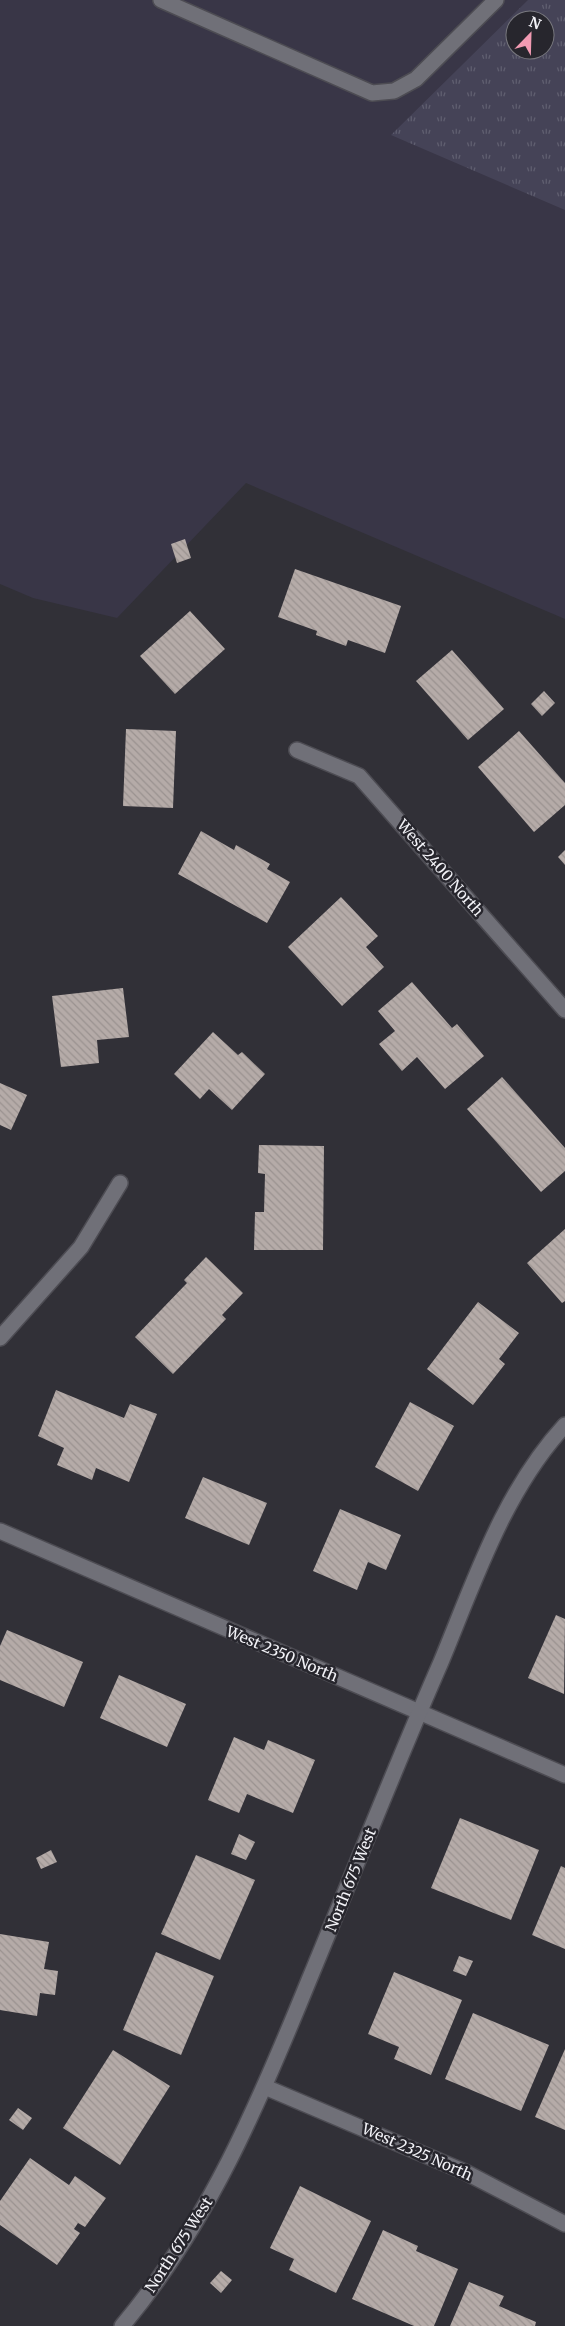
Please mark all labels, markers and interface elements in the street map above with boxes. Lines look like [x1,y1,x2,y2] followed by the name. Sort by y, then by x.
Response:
[505,10,555,60] north arrow
[526,13,544,33] text: N
[392,815,488,920] street label: West 2400 North
[223,1621,341,1686] street label: West 2350 North
[321,1825,380,1934] street label: North 675 West
[358,2118,475,2184] street label: West 2325 North
[141,2193,217,2296] street label: North 675 West

